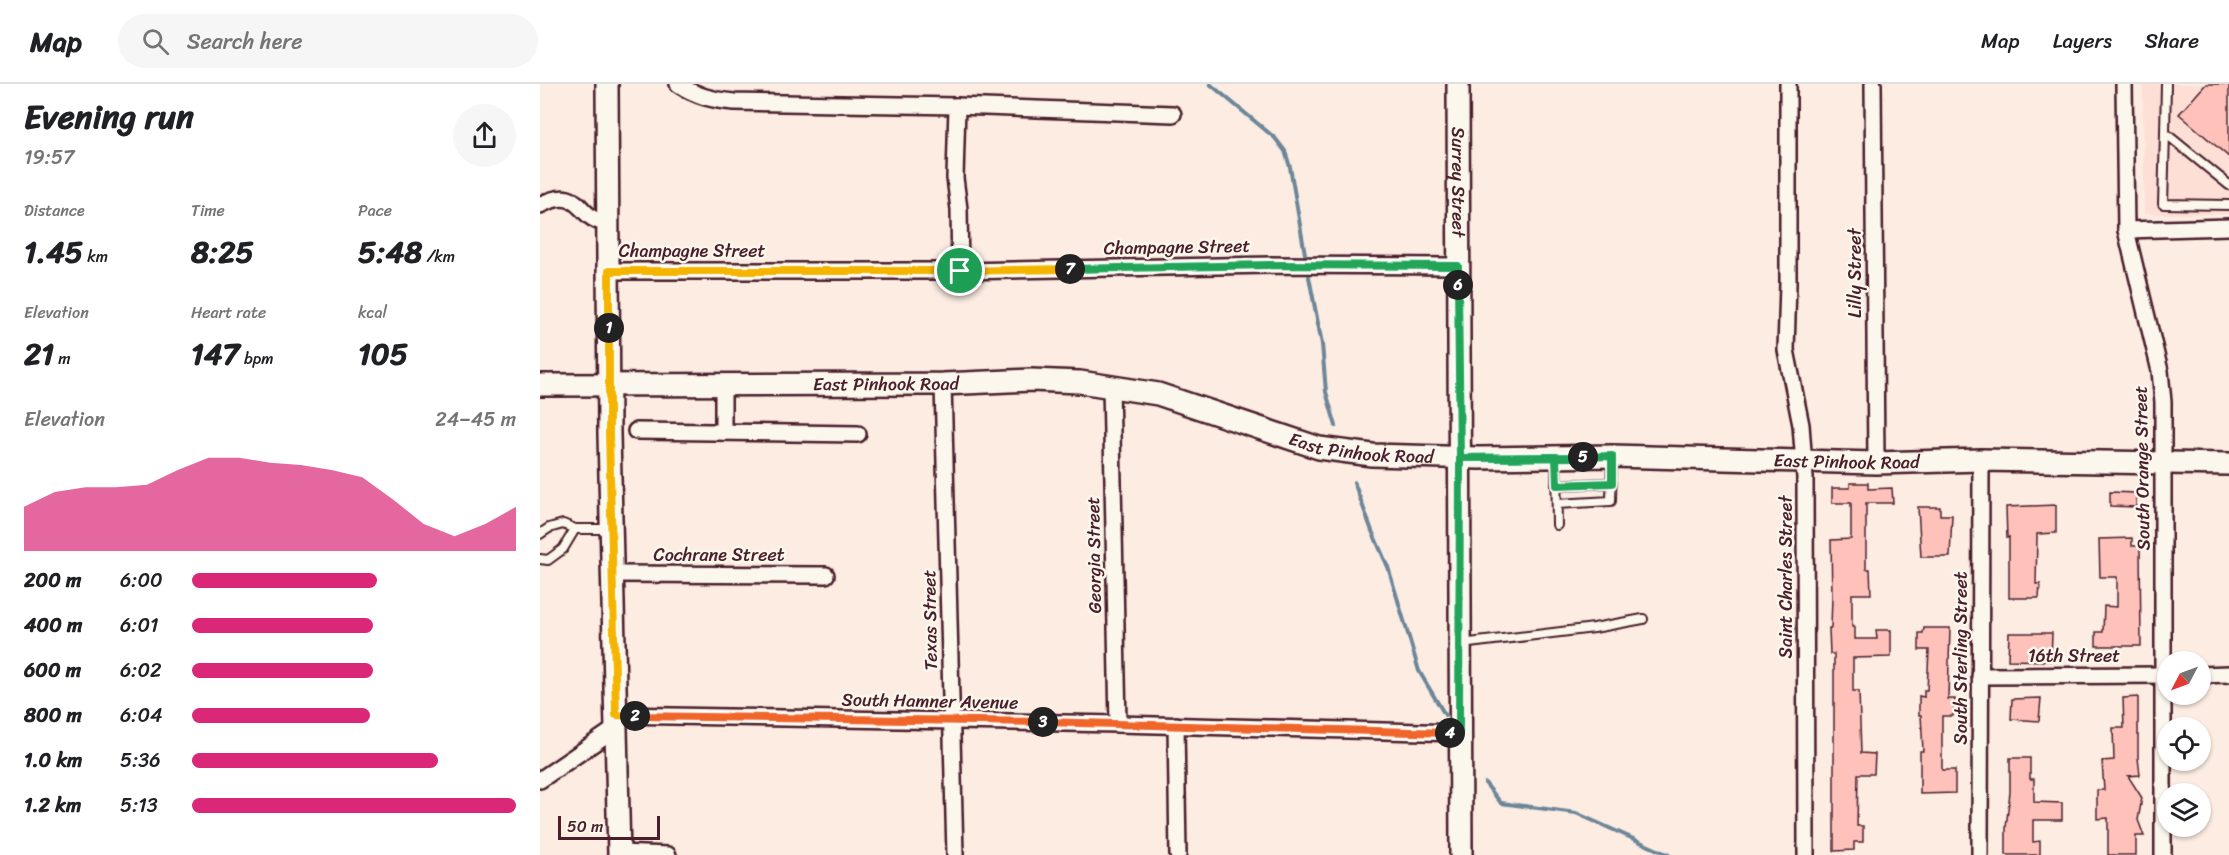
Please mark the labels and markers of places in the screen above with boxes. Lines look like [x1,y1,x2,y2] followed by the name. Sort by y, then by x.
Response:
[934,245,985,296] pin
[1055,254,1085,284] pin: 7
[1443,270,1473,300] pin: 6
[594,313,624,343] pin: 1
[1568,442,1598,472] pin: 5
[620,701,650,731] pin: 2
[1028,707,1058,737] pin: 3
[1435,718,1465,748] pin: 4

